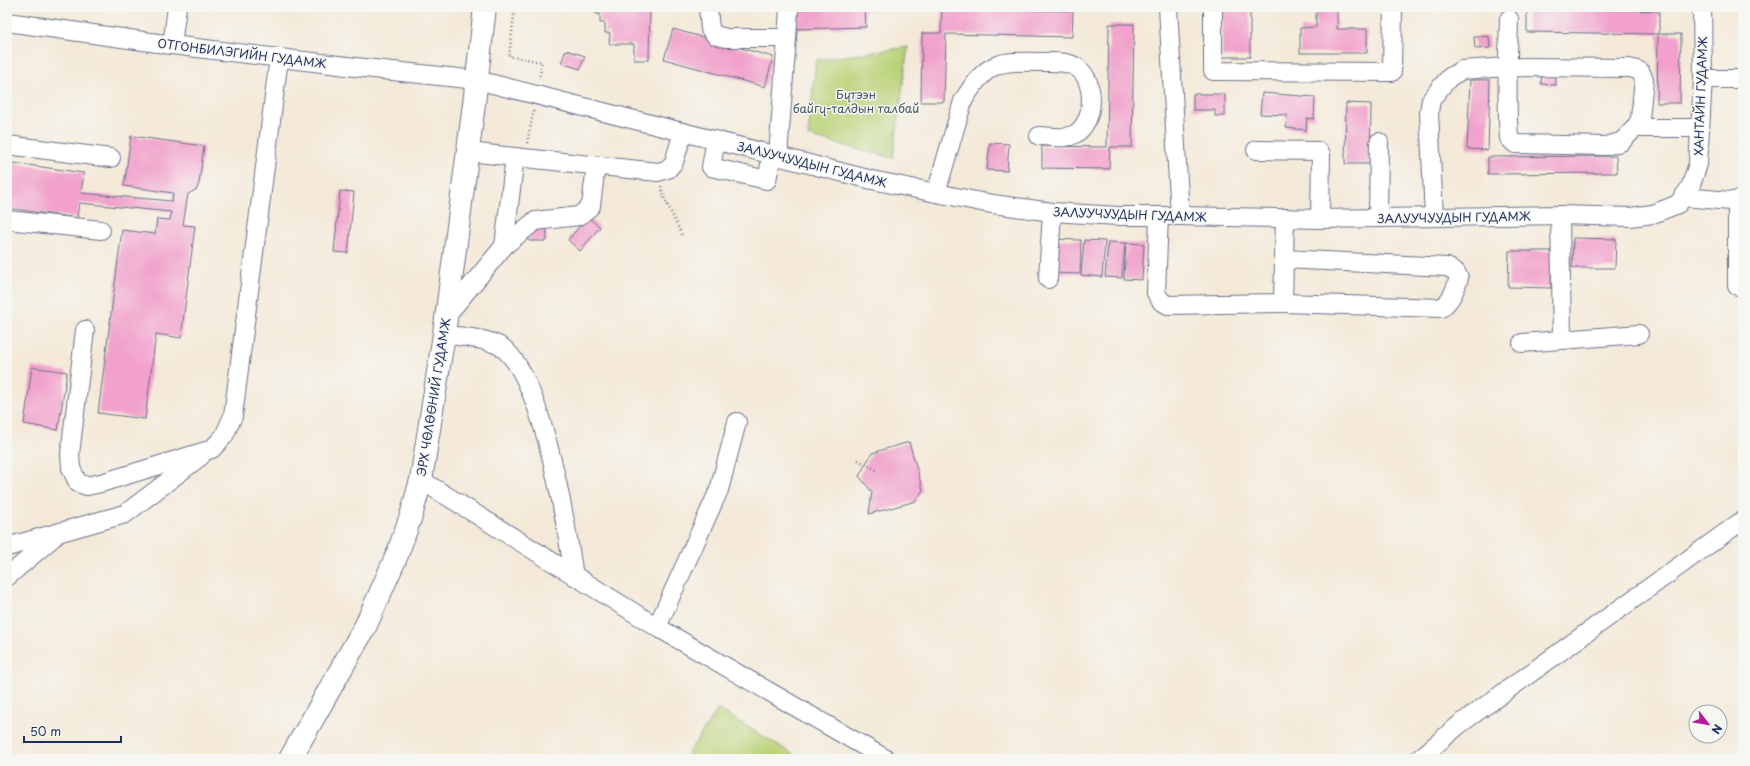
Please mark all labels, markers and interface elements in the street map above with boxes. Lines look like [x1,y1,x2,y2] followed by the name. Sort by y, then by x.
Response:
[157,34,327,72] street label: ОТГОНБИЛЭГИЙН ГУДАМЖ
[1689,36,1711,156] street label: ХАНТАЙН ГУДАМЖ
[793,85,919,117] park label: Бүтээн байгү-талдын талбай
[735,137,889,191] street label: ЗАЛУУЧУУДЫН ГУДАМЖ
[1053,202,1207,226] street label: ЗАЛУУЧУУДЫН ГУДАМЖ
[1377,207,1531,227] street label: ЗАЛУУЧУУДЫН ГУДАМЖ
[412,317,454,477] street label: ЭРХ ЧӨЛӨӨНИЙ ГУДАМЖ
[1688,704,1728,744] north arrow
[24,718,121,744] scale bar
[1707,721,1727,738] text: N
[30,722,61,740] text: 50 m

